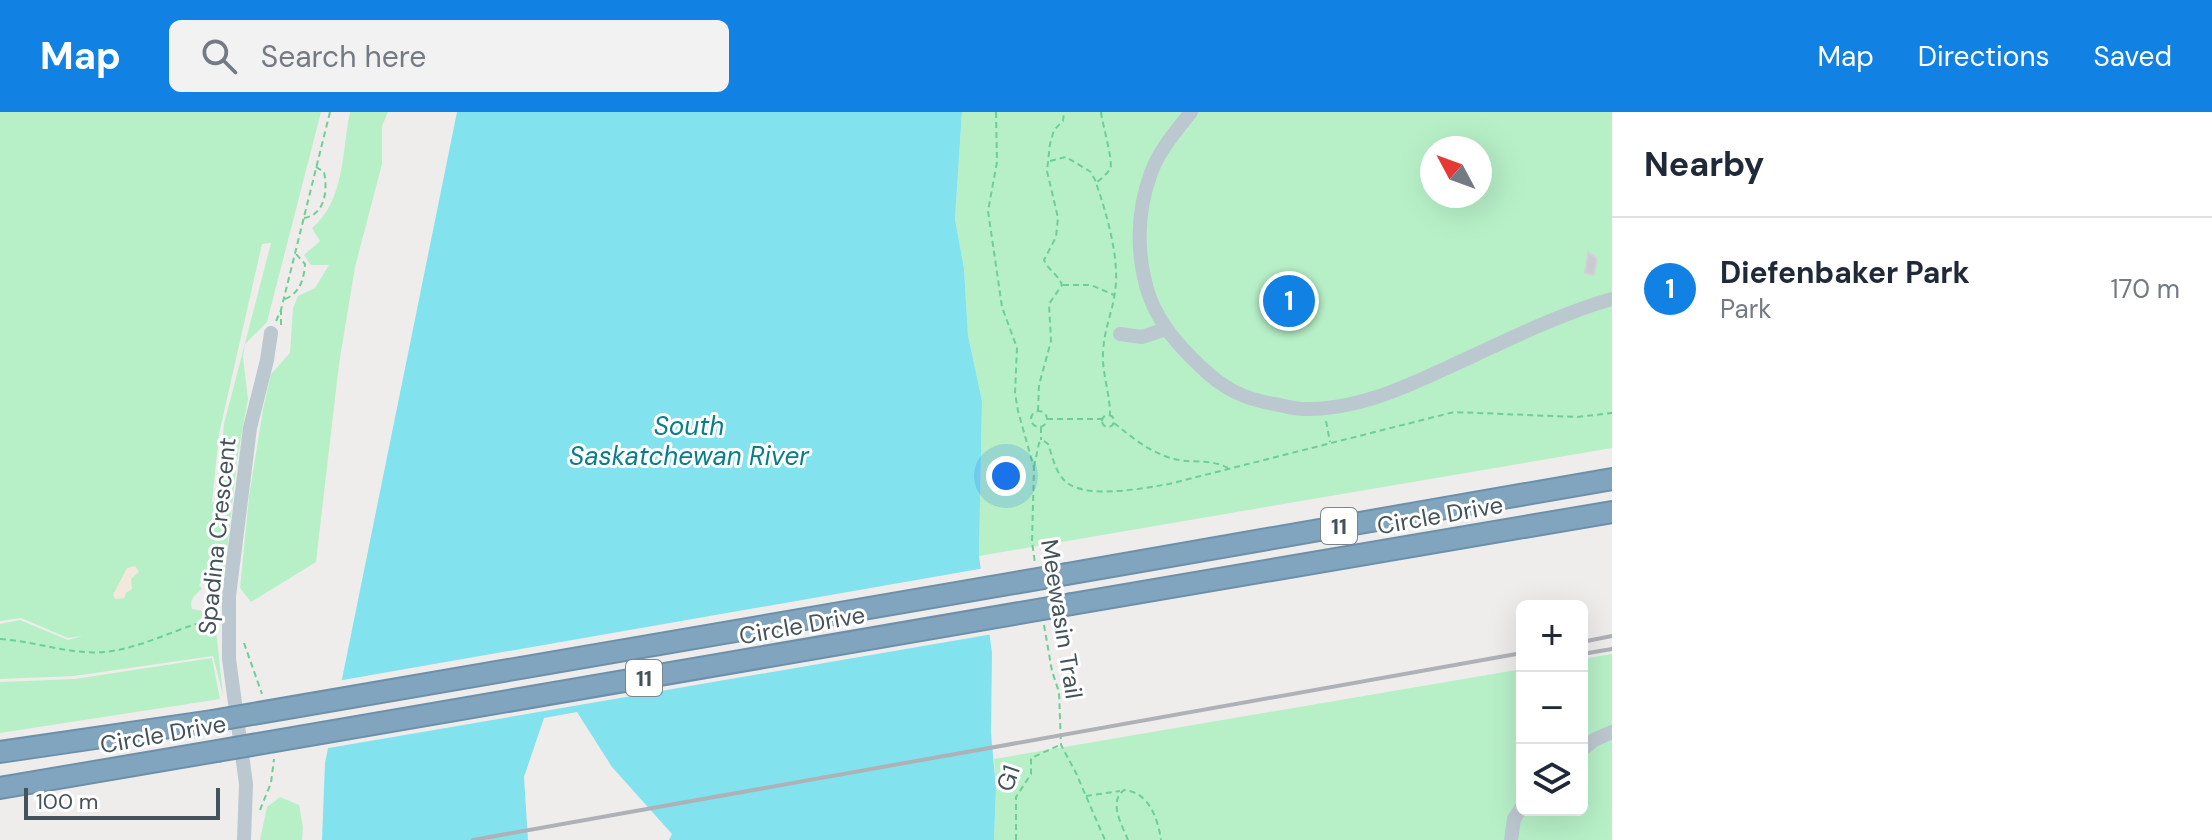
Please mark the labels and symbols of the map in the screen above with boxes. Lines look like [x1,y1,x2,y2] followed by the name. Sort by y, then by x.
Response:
[1420,136,1492,208] north arrow
[1263,271,1315,331] pin: 1
[569,409,810,473] water label: South Saskatchewan River
[191,436,243,636] street label: Spadina Crescent
[986,456,1026,496] your location
[1375,489,1505,541] street label: Circle Drive
[1321,508,1357,544] road number: 11
[1034,537,1090,701] street label: Meewasin Trail
[737,599,867,651] street label: Circle Drive
[626,660,662,696] road number: 11
[98,708,228,760] street label: Circle Drive
[989,761,1027,795] street label: G1
[24,784,220,820] scale bar

